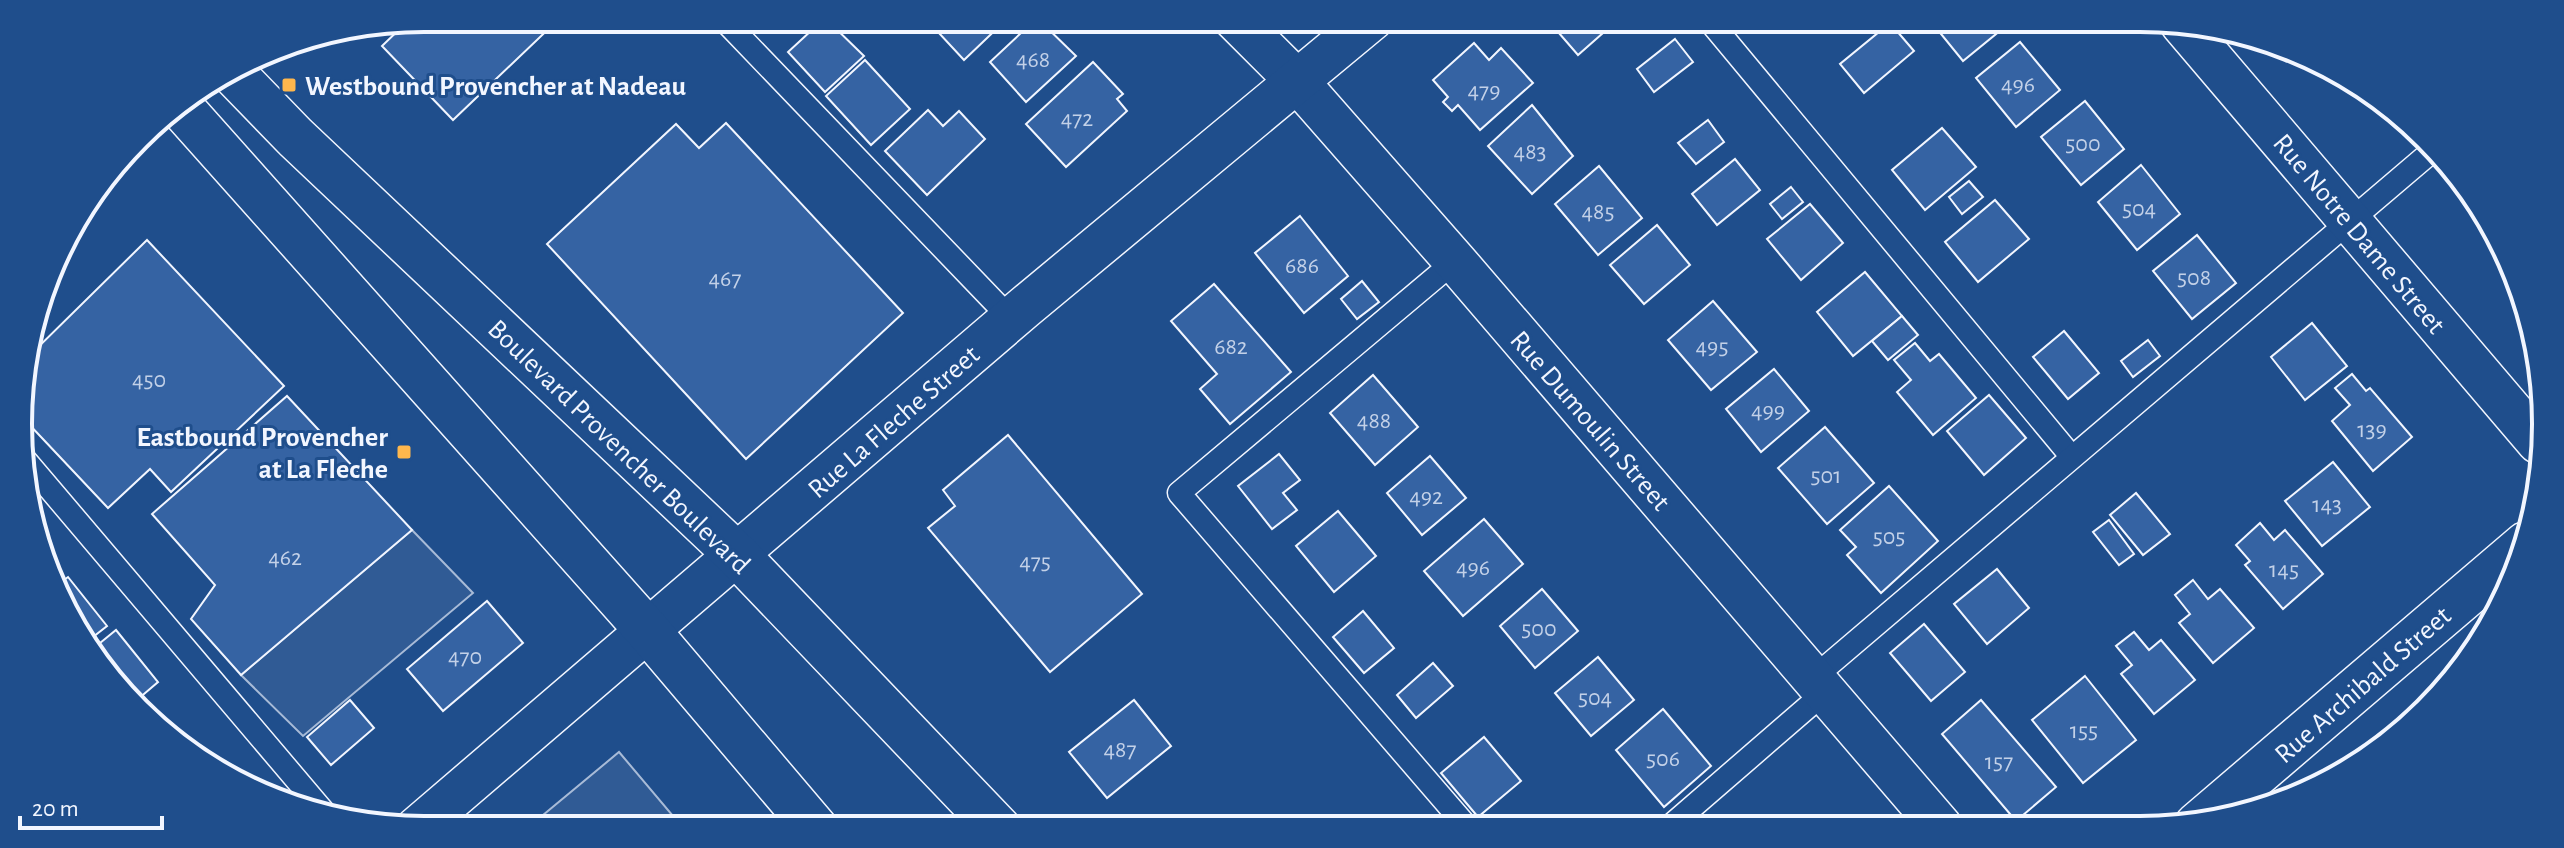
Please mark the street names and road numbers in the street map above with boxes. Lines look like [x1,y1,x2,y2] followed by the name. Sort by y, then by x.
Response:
[2267,129,2450,340] street label: Rue Notre Dame Street
[482,315,755,580] street label: Boulevard Provencher Boulevard
[1504,326,1675,517] street label: Rue Dumoulin Street
[803,341,985,504] street label: Rue La Fleche Street
[2270,602,2457,769] street label: Rue Archibald Street

